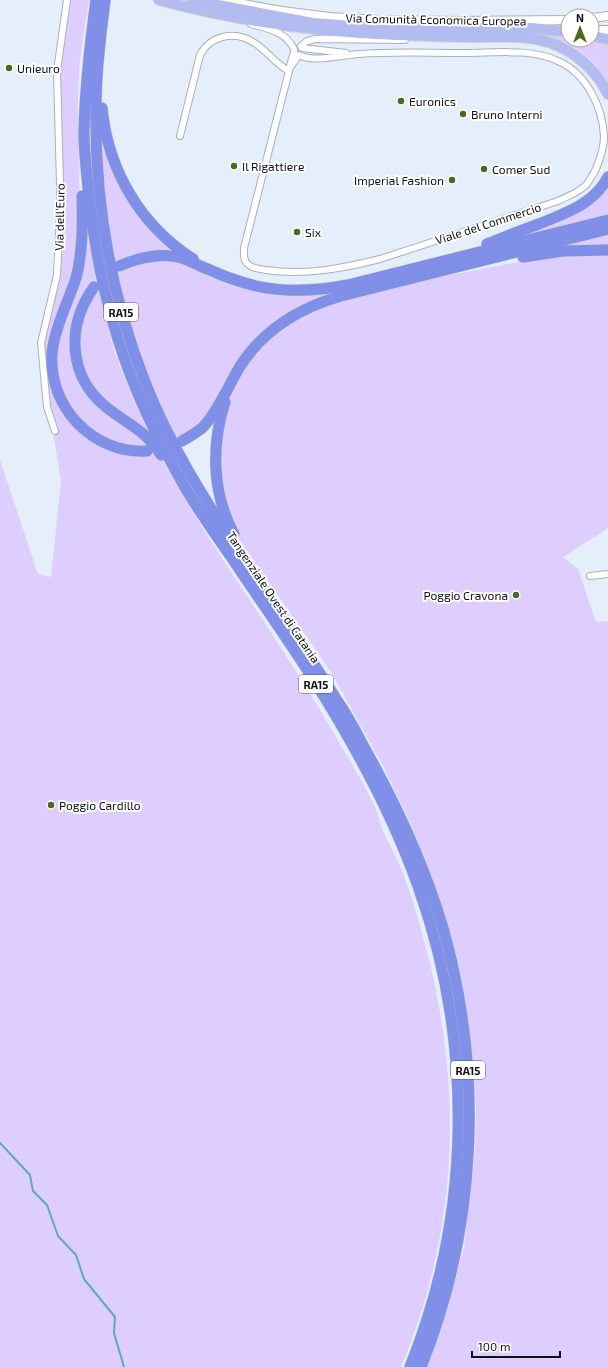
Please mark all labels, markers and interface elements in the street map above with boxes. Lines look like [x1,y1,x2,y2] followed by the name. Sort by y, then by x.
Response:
[560,8,600,48] north arrow
[345,10,527,28] street label: Via Comunità Economica Europea
[576,11,584,24] text: N
[17,61,60,75] place label: Unieuro
[4,63,14,73] marker: Unieuro
[409,94,456,108] place label: Euronics
[396,96,406,106] marker: Euronics
[471,107,542,121] place label: Bruno Interni
[458,109,468,119] marker: Bruno Interni
[242,159,304,173] place label: Il Rigattiere
[229,161,239,171] marker: Il Rigattiere
[492,162,550,176] place label: Comer Sud
[479,164,489,174] marker: Comer Sud
[354,173,444,187] place label: Imperial Fashion
[447,175,457,185] marker: Imperial Fashion
[51,183,67,251] street label: Via dell'Euro
[433,199,543,247] street label: Viale del Commercio
[305,225,322,239] place label: Six
[292,227,302,237] marker: Six
[104,303,138,321] road number: RA15
[225,529,323,665] street label: Tangenziale Ovest di Catania
[423,588,508,602] place label: Poggio Cravona
[511,590,521,600] marker: Poggio Cravona
[299,675,333,693] road number: RA15
[59,798,141,812] place label: Poggio Cardillo
[46,800,56,810] marker: Poggio Cardillo
[451,1061,485,1079] road number: RA15
[472,1333,560,1359] scale bar
[478,1339,510,1353] text: 100 m

